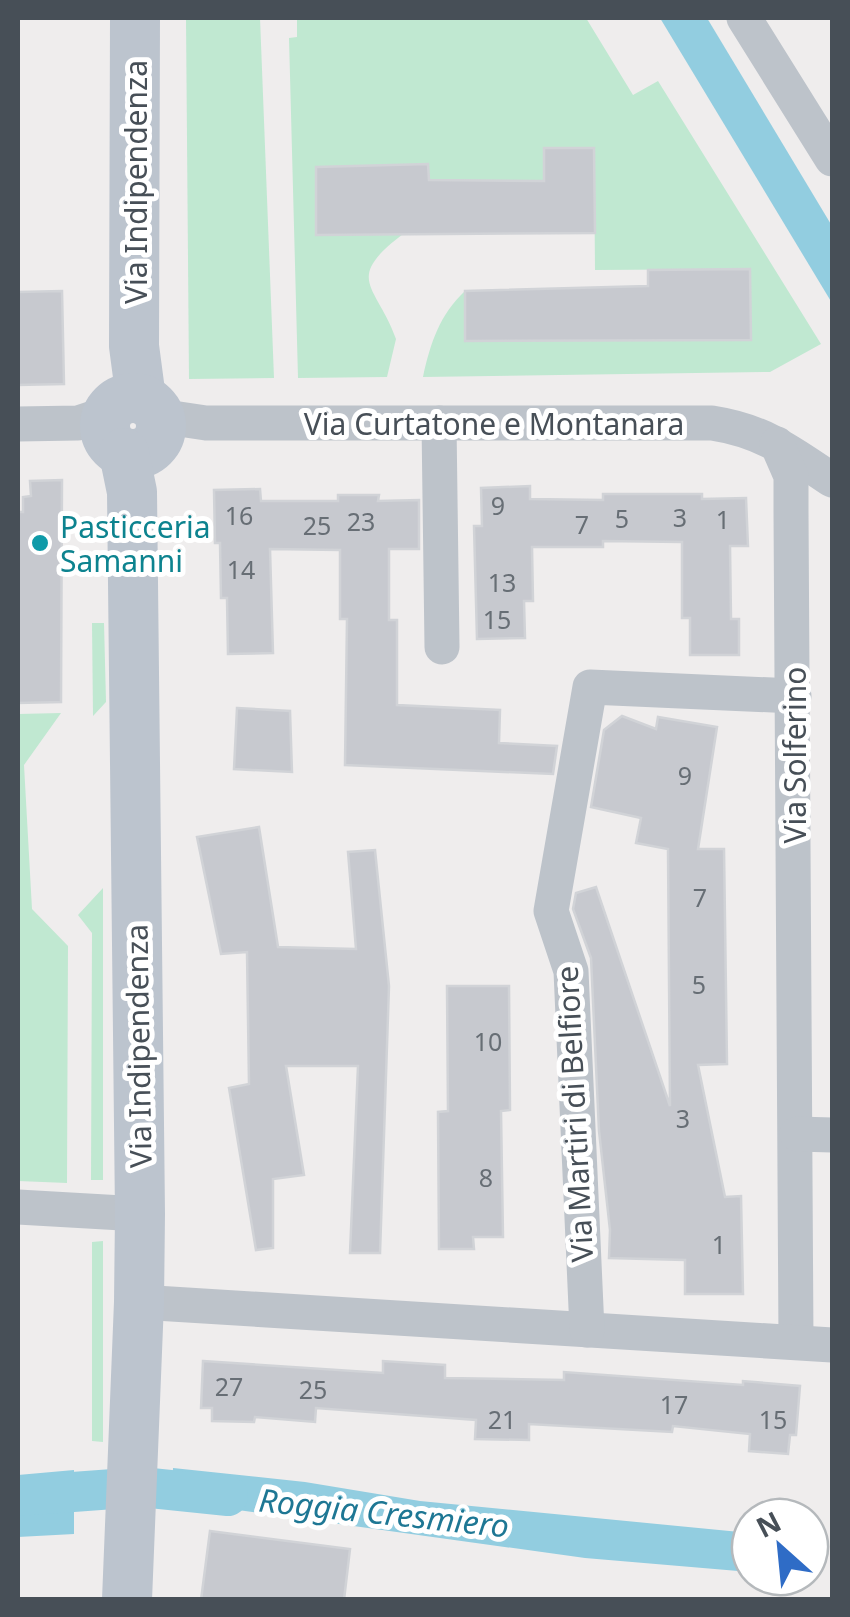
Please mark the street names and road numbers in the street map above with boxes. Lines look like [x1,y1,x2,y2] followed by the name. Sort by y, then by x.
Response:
[115,60,156,304] street label: Via Indipendenza
[304,403,684,444] street label: Via Curtatone e Montanara
[774,667,815,843] street label: Via Solferino
[115,924,161,1168] street label: Via Indipendenza
[546,965,602,1263] street label: Via Martiri di Belfiore

